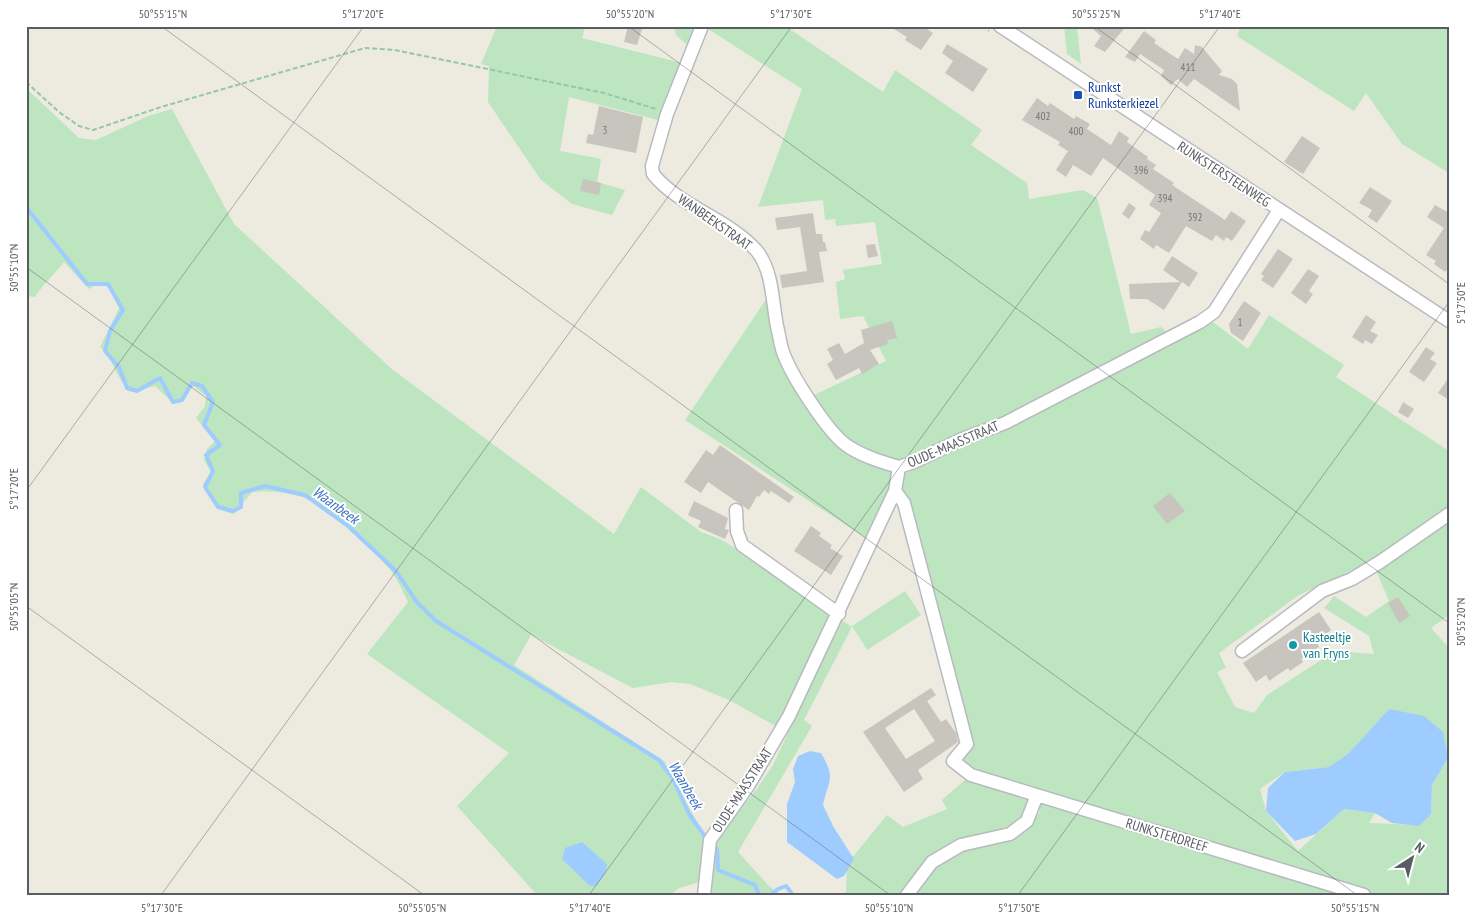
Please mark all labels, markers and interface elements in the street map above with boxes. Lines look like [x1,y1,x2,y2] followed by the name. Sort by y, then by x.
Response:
[139,6,187,21] text: 50°55'15"N
[342,6,384,21] text: 5°17'20"E
[606,6,654,21] text: 50°55'20"N
[770,6,812,21] text: 5°17'30"E
[1072,6,1120,21] text: 50°55'25"N
[1199,6,1241,21] text: 5°17'40"E
[1181,60,1195,74] house number: 411
[1088,78,1159,112] place label: Runkst Runksterkiezel
[1072,89,1084,101] marker: Runkst Runksterkiezel
[1036,109,1050,123] house number: 402
[603,123,608,137] house number: 3
[1069,124,1083,138] house number: 400
[1174,137,1274,211] street label: RUNKSTERSTEENWEG
[1134,163,1148,177] house number: 396
[675,190,756,254] street label: WANBEEKSTRAAT
[1158,191,1172,205] house number: 394
[1188,210,1202,224] house number: 392
[6,244,21,292] text: 50°55'10"N
[1453,282,1468,324] text: 5°17'50"E
[1238,315,1243,329] house number: 1
[904,416,1002,471] street label: OUDE-MAASSTRAAT
[6,468,21,510] text: 5°17'20"E
[309,482,365,529] water label: Waanbeek
[6,583,21,631] text: 50°55'05"N
[1453,598,1468,646] text: 50°55'20"N
[1303,628,1351,662] place label: Kasteeltje van Fryns
[1287,639,1299,651] marker: Kasteeltje van Fryns
[708,743,777,836] street label: OUDE-MAASSTRAAT
[665,757,709,814] water label: Waanbeek
[1124,814,1211,856] street label: RUNKSTERDREEF
[1388,834,1438,884] north arrow
[1411,838,1428,857] text: N
[141,900,183,915] text: 5°17'30"E
[398,900,446,915] text: 50°55'05"N
[569,900,611,915] text: 5°17'40"E
[865,900,913,915] text: 50°55'10"N
[998,900,1040,915] text: 5°17'50"E
[1331,900,1379,915] text: 50°55'15"N

